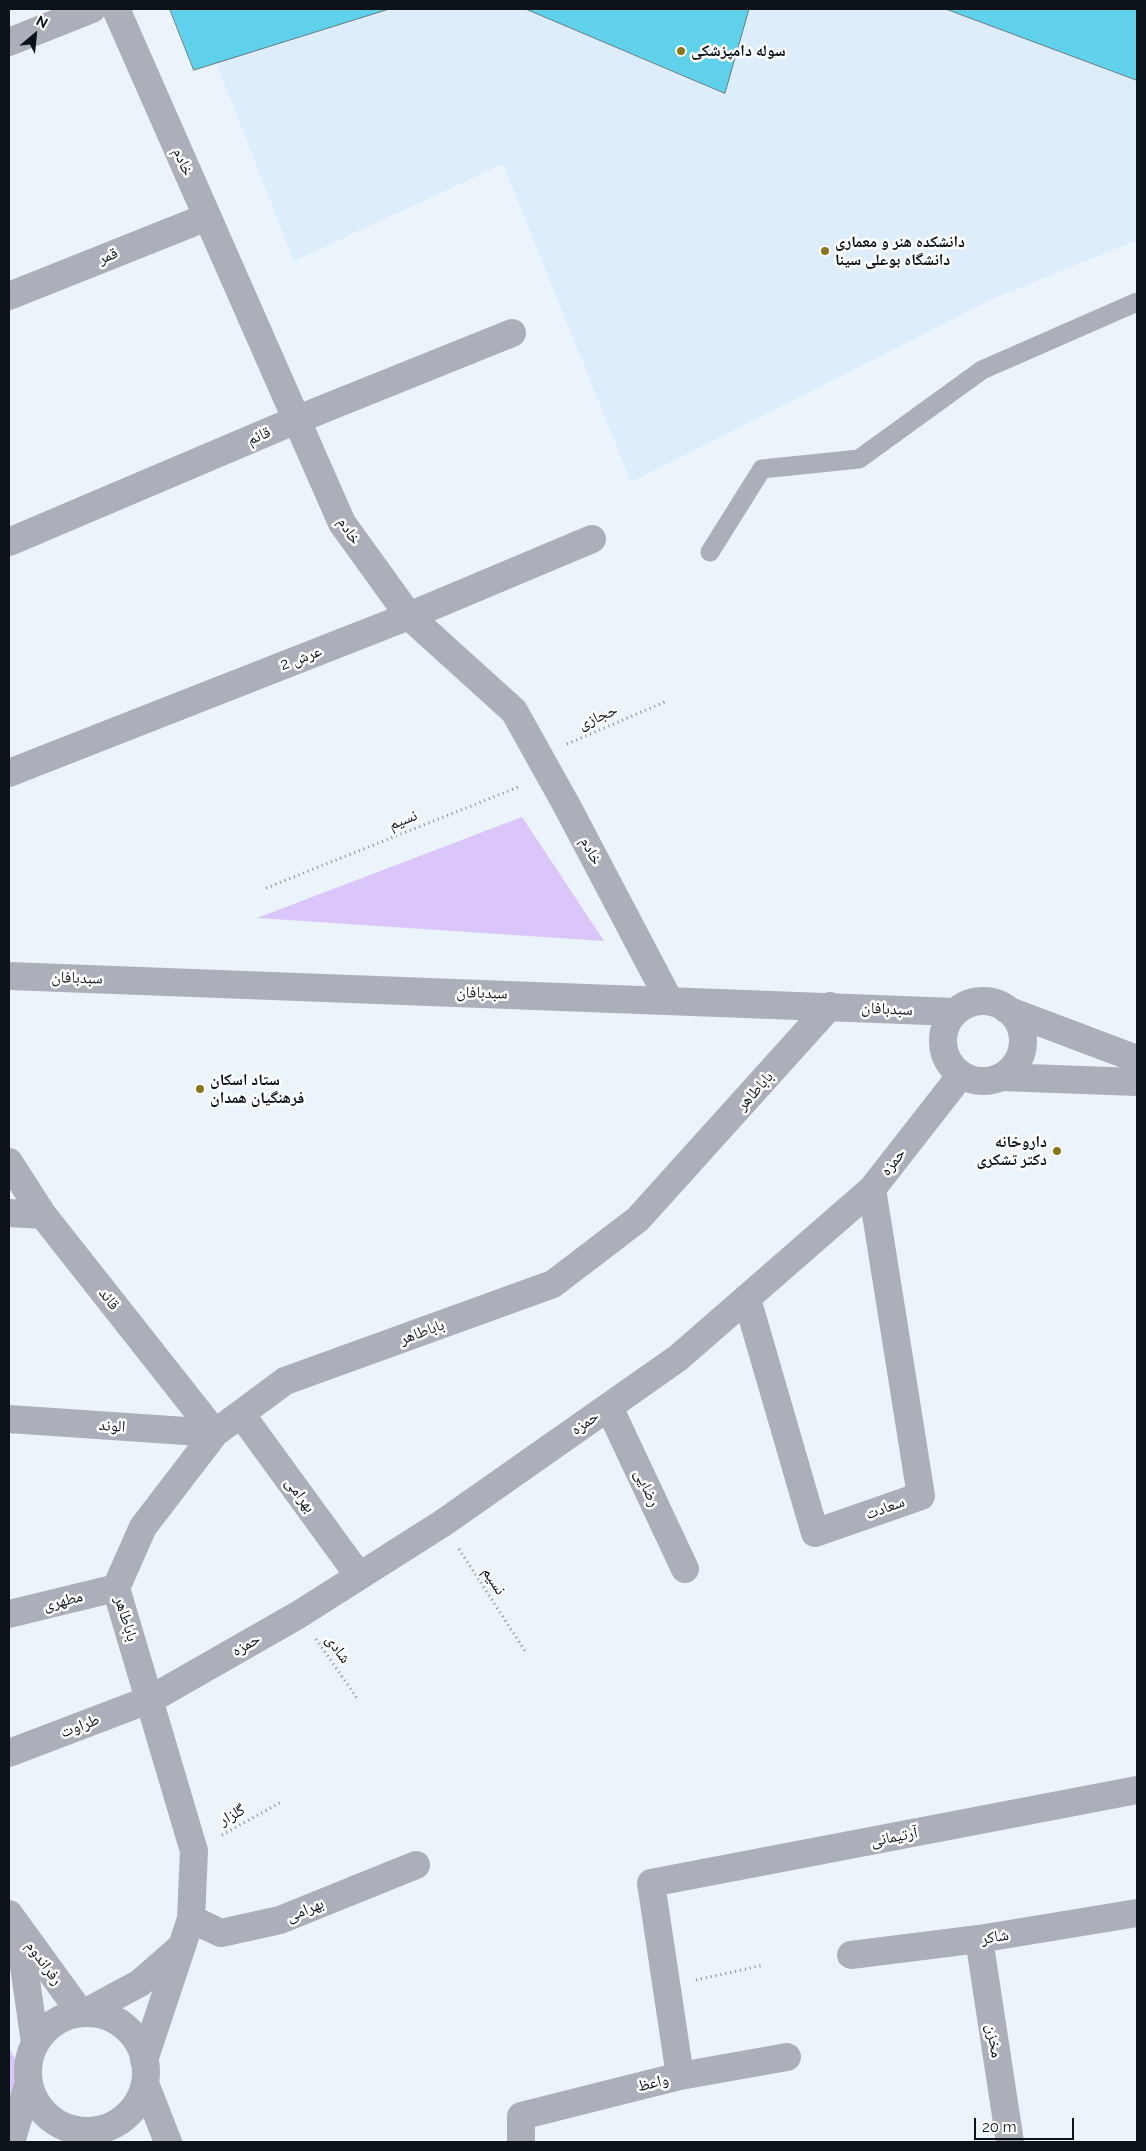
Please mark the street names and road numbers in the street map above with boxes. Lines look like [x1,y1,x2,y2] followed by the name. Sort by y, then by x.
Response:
[168,145,198,179] street label: خادم
[95,243,121,269] street label: قمر
[244,423,274,449] street label: قائم
[333,514,365,548] street label: خادم
[277,641,325,675] street label: عرش 2
[575,700,621,734] street label: حجازی
[386,806,420,834] street label: نسیم
[576,834,606,868] street label: خادم
[51,968,103,988] street label: سبدبافان
[456,983,508,1003] street label: سبدبافان
[861,998,913,1020] street label: سبدبافان
[732,1067,778,1115] street label: باباطاهر
[876,1144,910,1180] street label: حمزه
[94,1284,124,1314] street label: قائد
[397,1315,447,1349] street label: باباطاهر
[567,1407,603,1439] street label: حمزه
[98,1415,126,1437] street label: الوند
[630,1466,664,1510] street label: رضایی
[281,1474,319,1516] street label: بهرامی
[863,1492,907,1524] street label: سعادت
[478,1564,510,1598] street label: نسیم
[41,1587,85,1615] street label: مطهری
[110,1594,142,1644] street label: باباطاهر
[228,1629,264,1661] street label: حمزه
[321,1631,355,1667] street label: شادی
[58,1710,102,1742] street label: طراوت
[216,1800,248,1830] street label: گلزار
[869,1823,919,1851] street label: آرتیمانی
[283,1894,327,1926] street label: بهرامی
[980,1925,1010,1949] street label: شاکر
[21,1937,67,1989] street label: رفراندوم
[982,2023,1006,2059] street label: مخزن
[635,2070,671,2096] street label: واعظ

